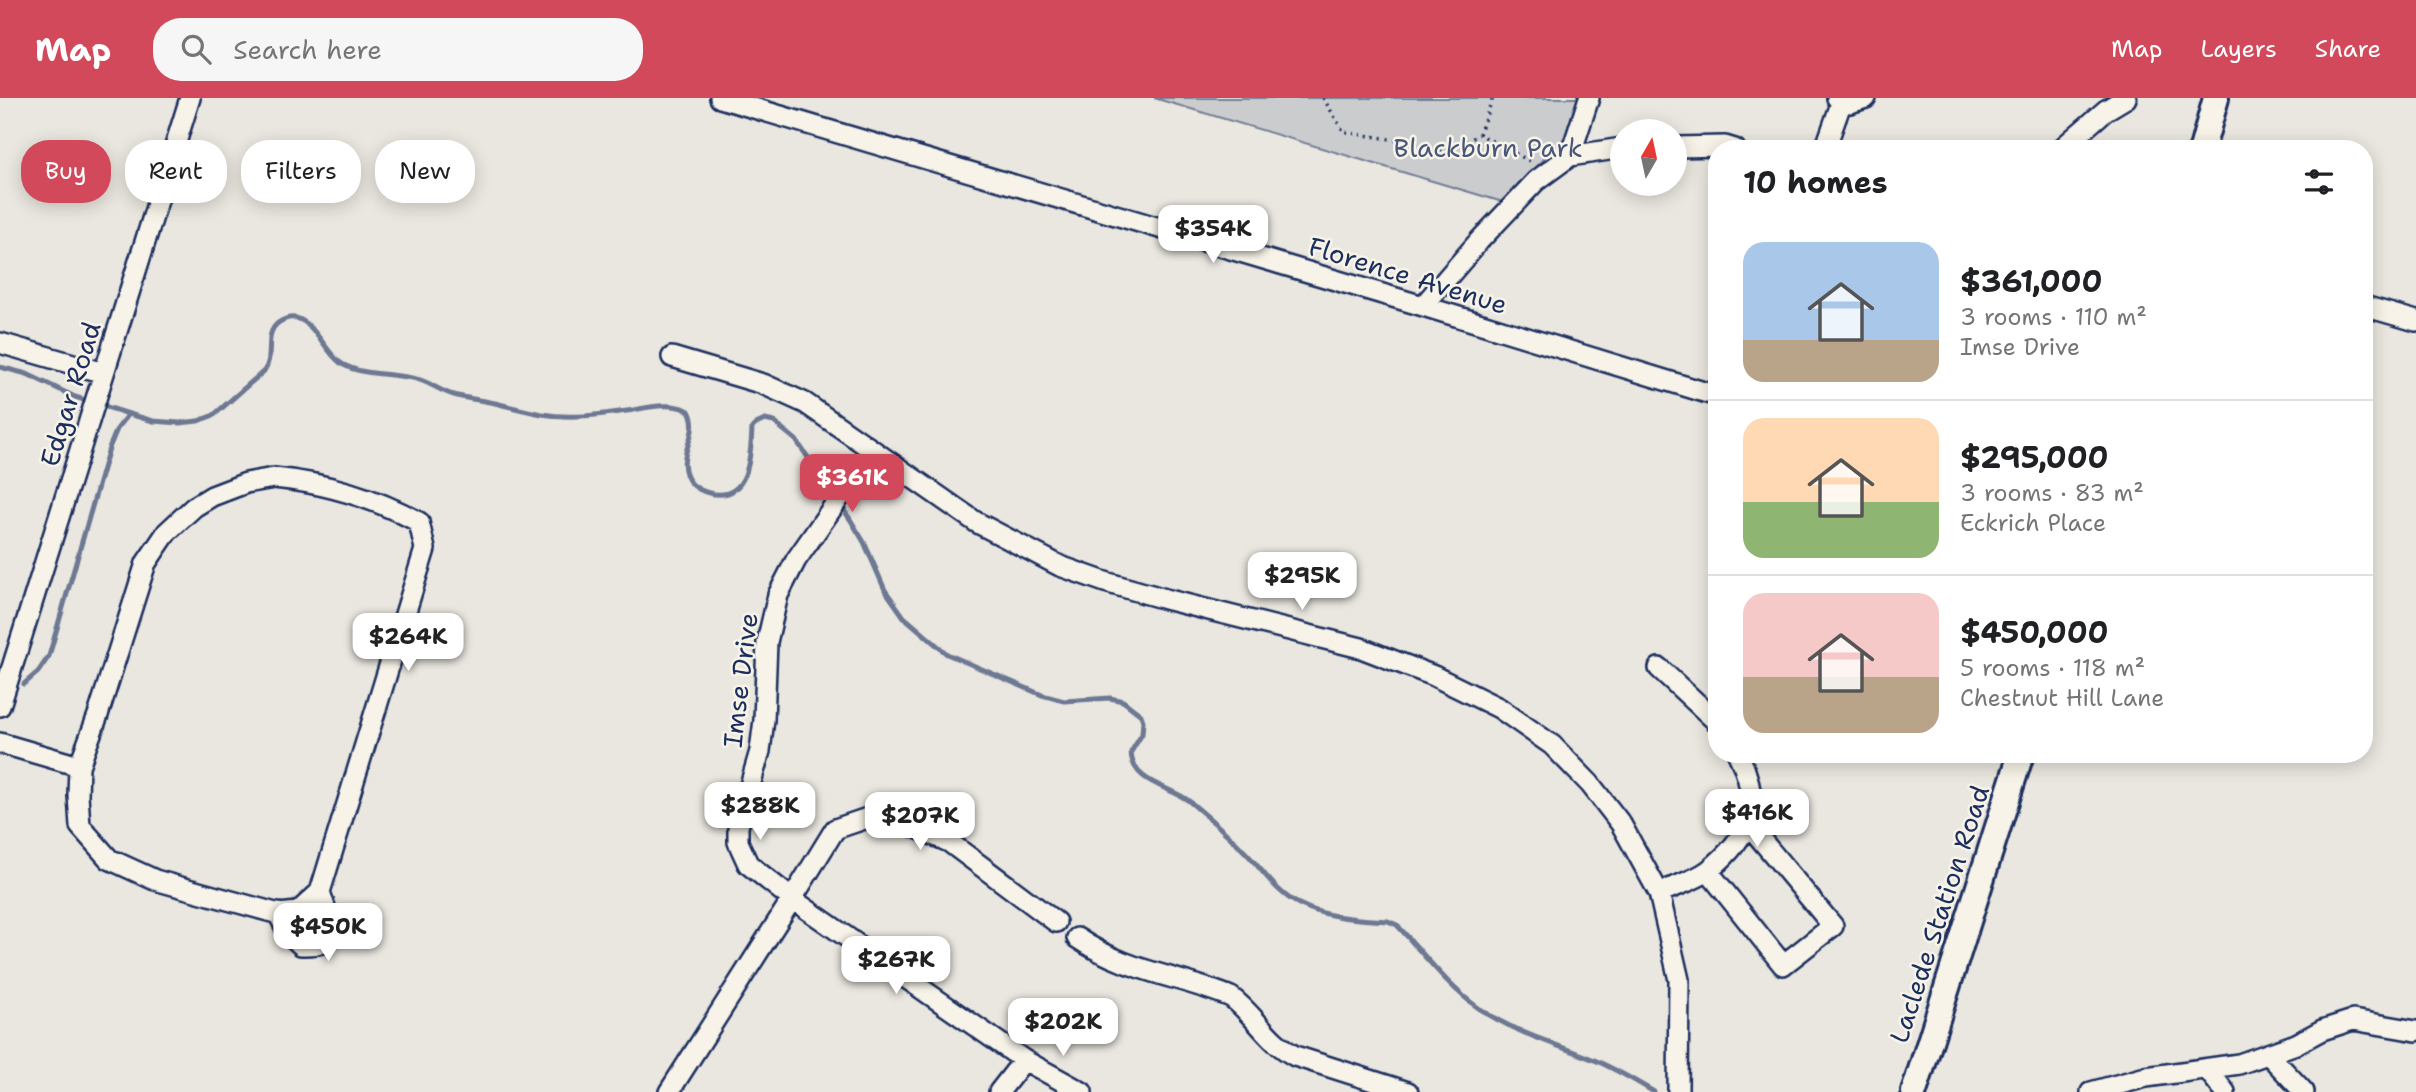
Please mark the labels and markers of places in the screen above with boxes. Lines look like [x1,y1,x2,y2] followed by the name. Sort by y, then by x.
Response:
[1164,206,1262,265] pin: $354K
[803,454,901,514] pin: $361K
[1253,552,1351,612] pin: $295K
[359,614,457,673] pin: $264K
[711,782,809,842] pin: $288K
[1708,790,1806,849] pin: $416K
[871,792,969,852] pin: $207K
[279,904,377,963] pin: $450K
[847,936,945,996] pin: $267K
[1014,998,1112,1058] pin: $202K

